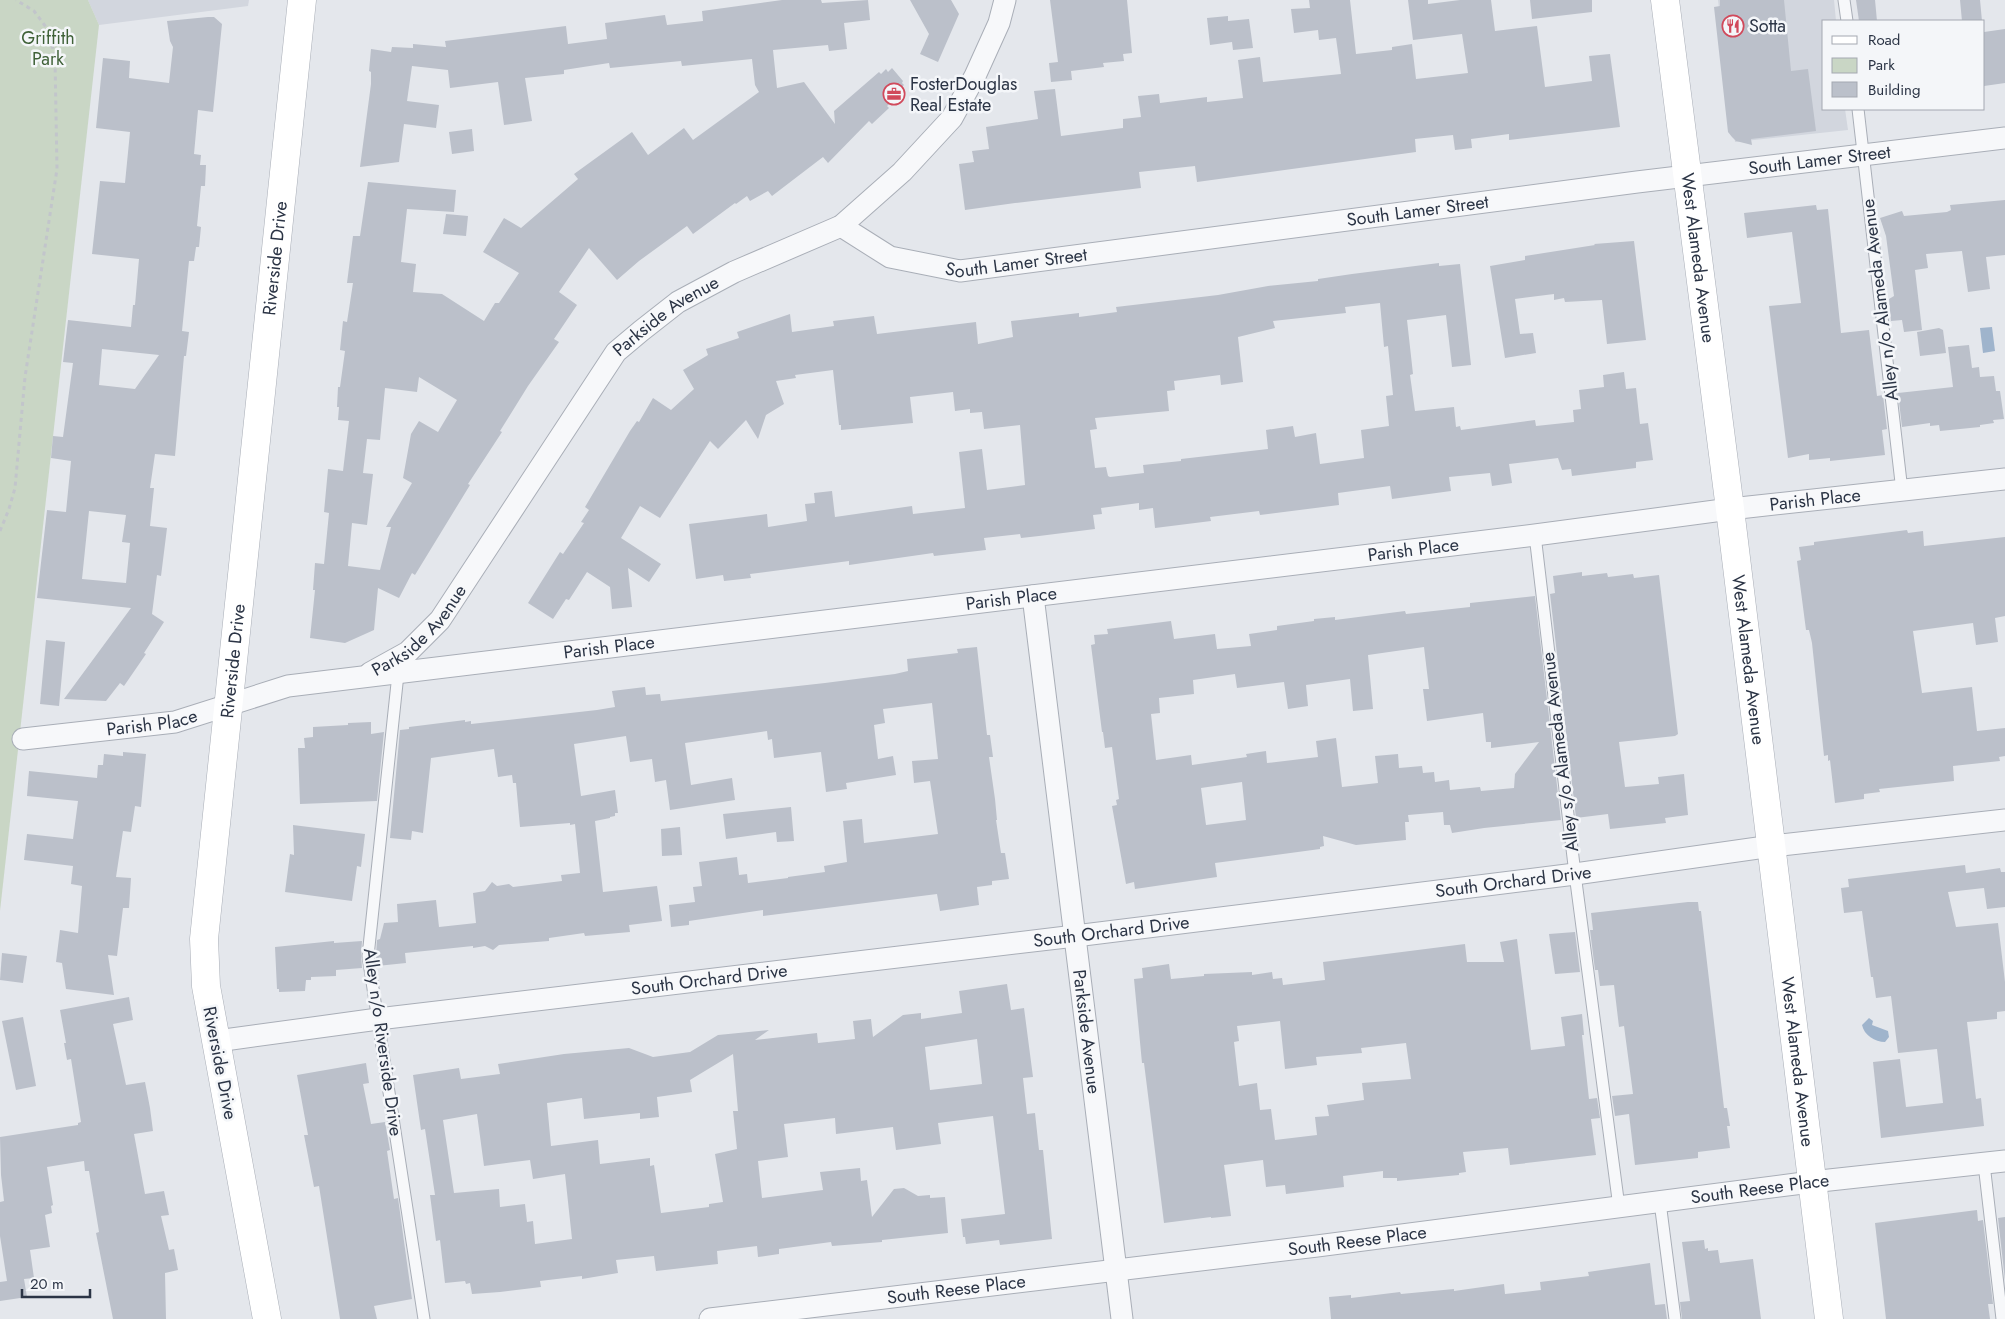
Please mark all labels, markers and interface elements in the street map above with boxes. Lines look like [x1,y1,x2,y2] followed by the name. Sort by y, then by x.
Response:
[1749,13,1786,39] place label: Sotta
[1721,14,1745,38] restaurant icon: Sotta
[1822,20,1985,110] legend
[21,25,75,72] park label: Griffith Park
[1868,29,1900,51] text: Road
[1868,54,1895,76] text: Park
[910,71,1017,118] place label: FosterDouglas Real Estate
[1868,79,1920,101] text: Building
[882,82,906,106] office icon: FosterDouglas Real Estate
[1747,139,1893,182] street label: South Lamer Street
[1674,171,1722,344] street label: West Alameda Avenue
[1345,189,1491,233] street label: South Lamer Street
[1855,197,1905,403] street label: Alley n/o Alameda Avenue
[256,200,294,317] street label: Riverside Drive
[943,241,1089,285] street label: South Lamer Street
[607,269,723,363] street label: Parkside Avenue
[1768,482,1862,518] street label: Parish Place
[1366,531,1460,568] street label: Parish Place
[1725,573,1772,746] street label: West Alameda Avenue
[367,580,473,683] street label: Parkside Avenue
[964,580,1058,617] street label: Parish Place
[214,603,252,720] street label: Riverside Drive
[562,629,656,666] street label: Parish Place
[1535,651,1585,853] street label: Alley s/o Alameda Avenue
[105,703,201,743] street label: Parish Place
[1434,859,1593,904] street label: South Orchard Drive
[1032,909,1191,954] street label: South Orchard Drive
[357,946,409,1138] street label: Alley n/o Riverside Drive
[630,957,789,1002] street label: South Orchard Drive
[1066,968,1107,1095] street label: Parkside Avenue
[1774,975,1821,1148] street label: West Alameda Avenue
[196,1004,244,1122] street label: Riverside Drive
[1689,1167,1831,1210] street label: South Reese Place
[1287,1219,1428,1262] street label: South Reese Place
[22,1266,90,1298] scale bar
[885,1268,1027,1311] street label: South Reese Place
[30,1273,64,1295] text: 20 m

